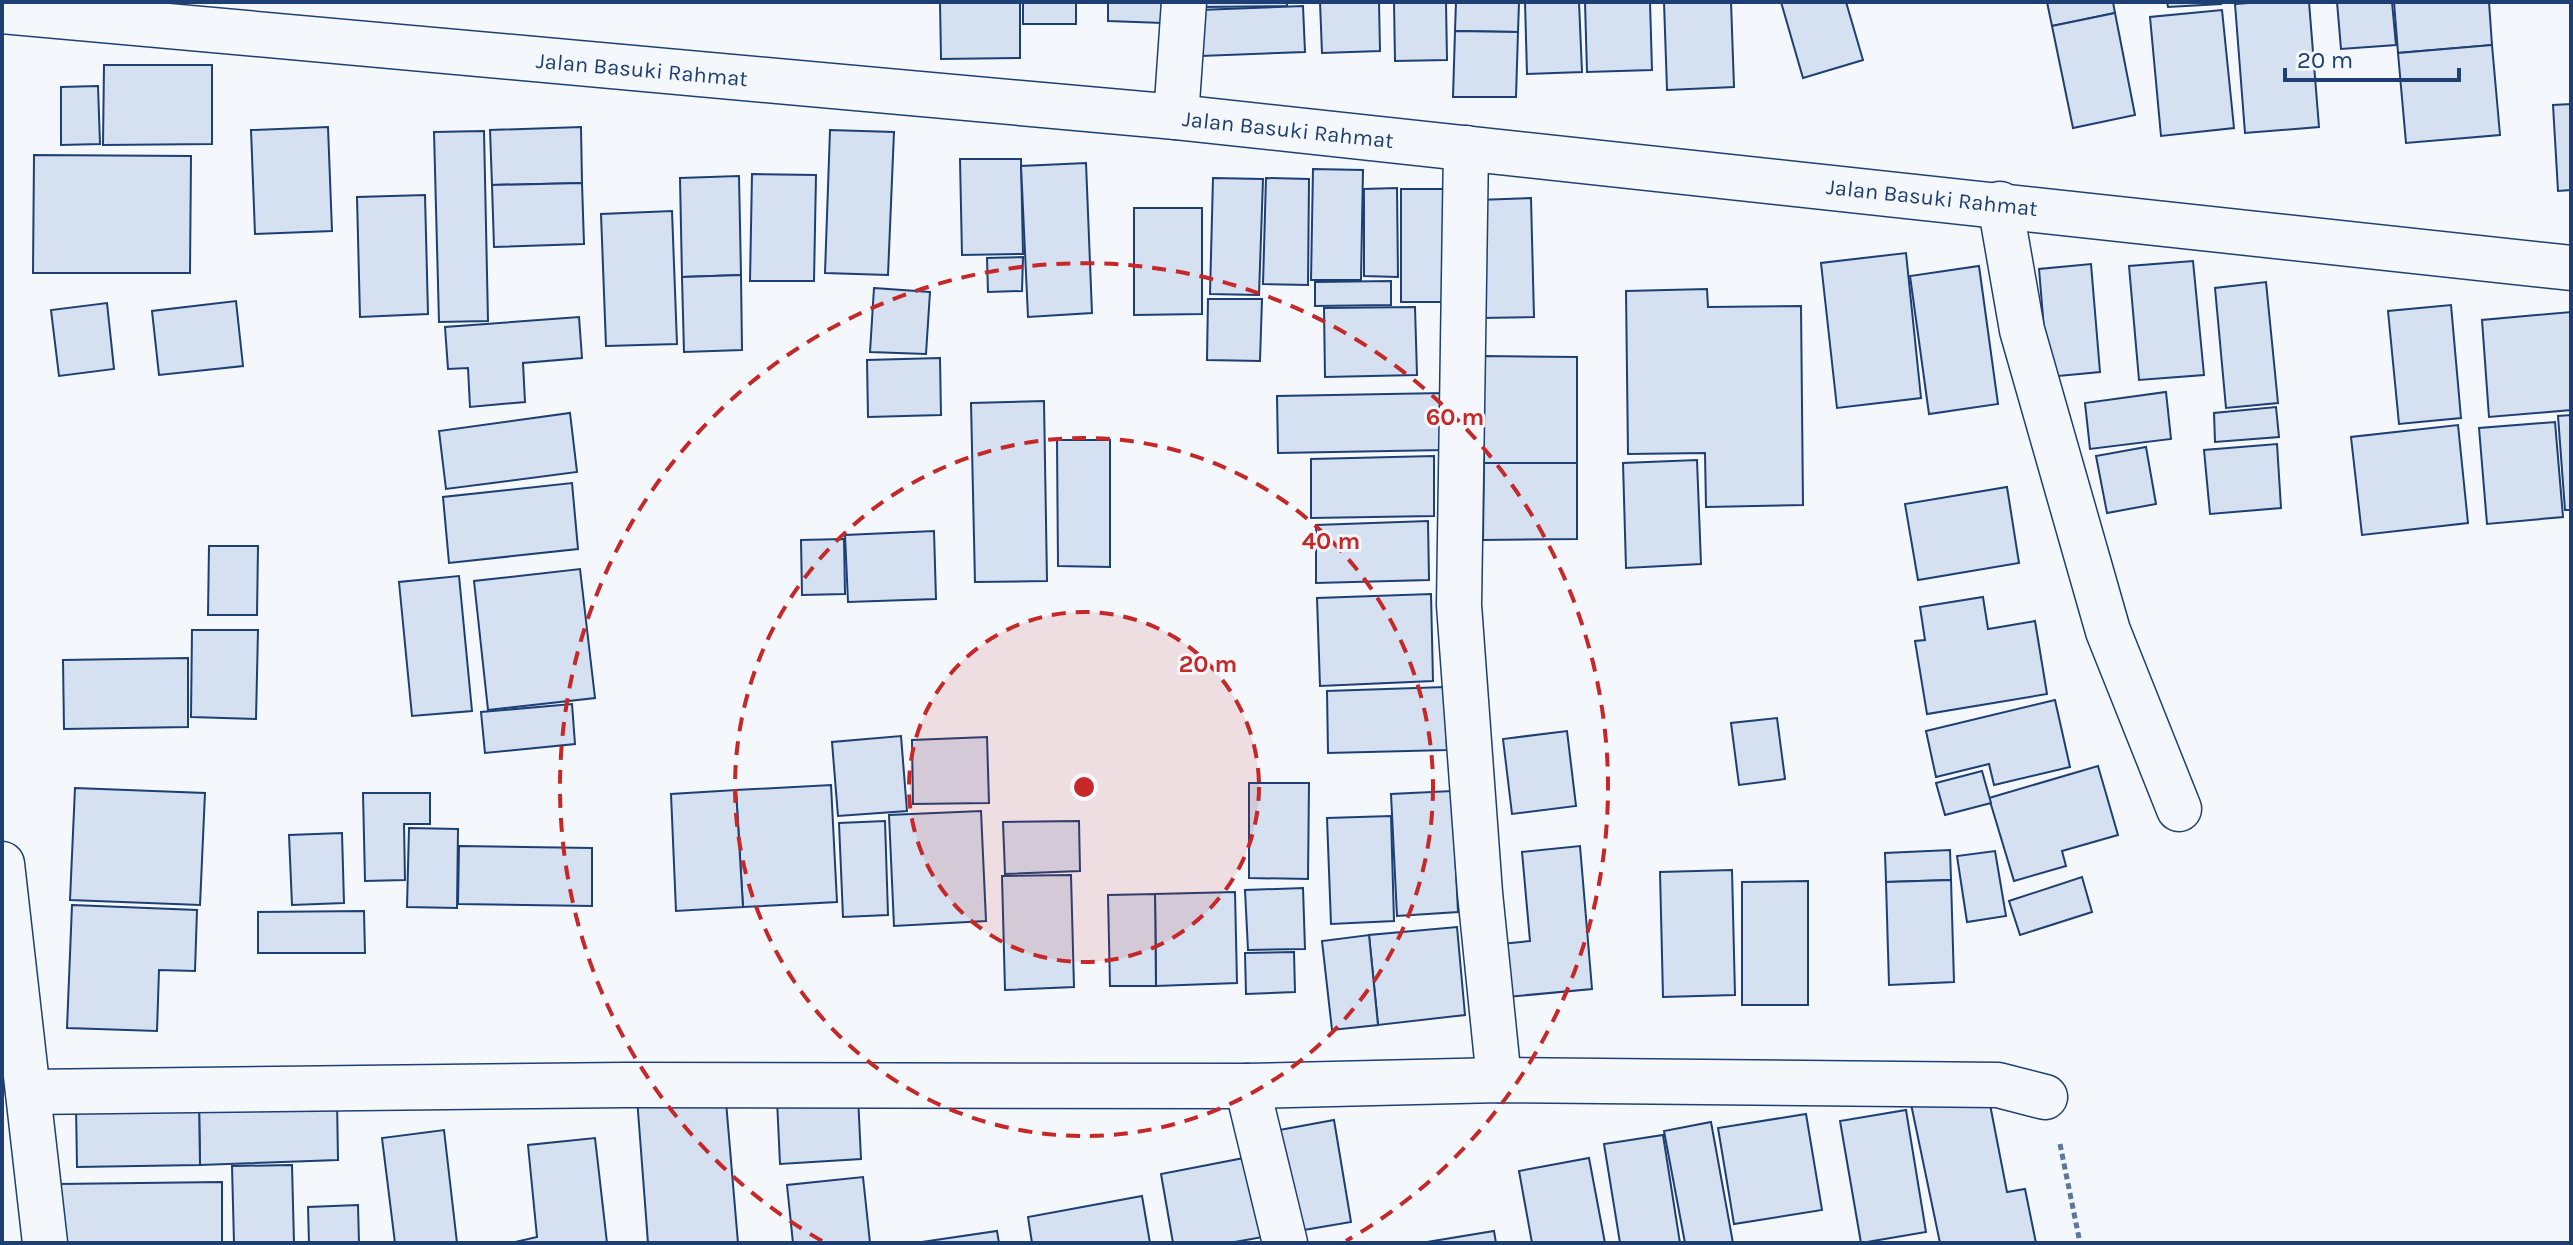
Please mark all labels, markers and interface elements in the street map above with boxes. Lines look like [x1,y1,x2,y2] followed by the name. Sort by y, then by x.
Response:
[2285,32,2459,82] scale bar
[2297,46,2353,74] text: 20 m
[535,48,749,92] street label: Jalan Basuki Rahmat
[1181,106,1395,154] street label: Jalan Basuki Rahmat
[1825,174,2039,222] street label: Jalan Basuki Rahmat
[1426,403,1484,431] text: 60 m
[1302,527,1360,555] text: 40 m
[1179,650,1237,678] text: 20 m
[1070,773,1098,801] centre of rings

